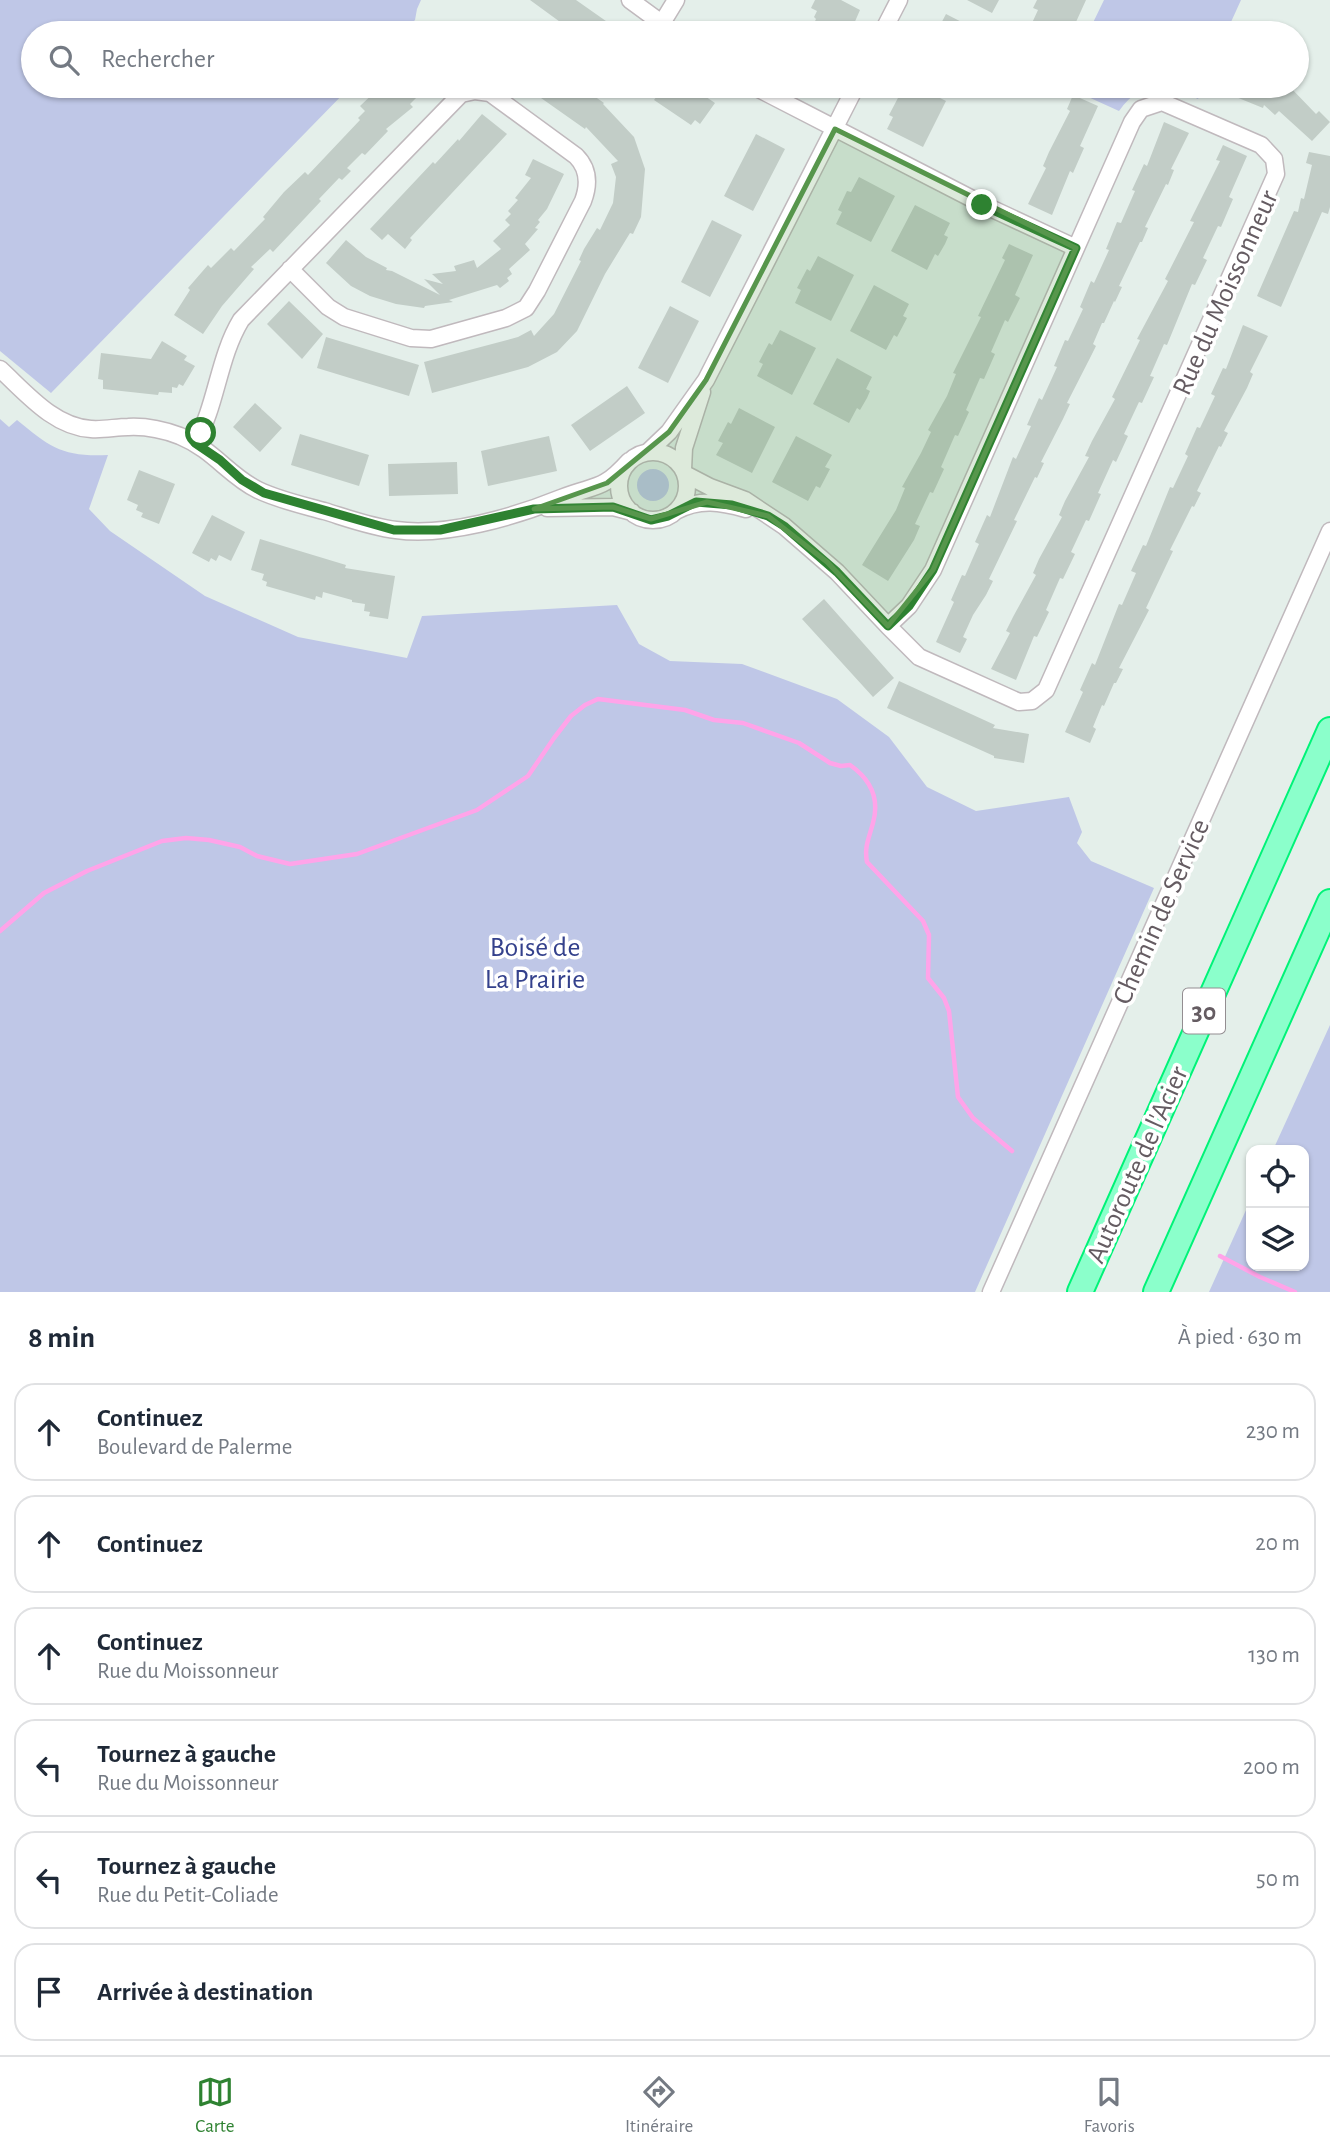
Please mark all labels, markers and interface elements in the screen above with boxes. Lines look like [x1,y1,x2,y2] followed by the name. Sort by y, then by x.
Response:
[21,21,1309,98] search box
[45,41,83,79] icon: search
[101,46,214,72] text: Rechercher
[1168,186,1284,399] street label: Rue du Moissonneur
[966,189,997,220] route end
[185,417,216,448] route start
[1108,815,1215,1009] street label: Chemin de Service
[485,934,585,994] park label: Boisé de La Prairie
[1183,988,1225,1034] road number: 30
[1082,1062,1194,1267] street label: Autoroute de l'Acier
[1246,1145,1309,1271] map controls
[1246,1145,1309,1208] button: locate
[1246,1208,1309,1271] button: layers
[28,1323,95,1353] text: 8 min
[1178,1326,1302,1349] text: À pied · 630 m
[97,1405,203,1431] text: Continuez
[30,1413,68,1451] icon: ahead
[1246,1420,1300,1443] text: 230 m
[97,1436,292,1459] text: Boulevard de Palerme
[30,1525,68,1563] icon: ahead
[97,1531,203,1557] text: Continuez
[1255,1532,1300,1555] text: 20 m
[97,1629,203,1655] text: Continuez
[30,1637,68,1675] icon: ahead
[1248,1644,1300,1667] text: 130 m
[97,1660,279,1683] text: Rue du Moissonneur
[97,1741,276,1767] text: Tournez à gauche
[30,1749,68,1787] icon: left
[1243,1756,1300,1779] text: 200 m
[97,1772,279,1795] text: Rue du Moissonneur
[97,1853,276,1879] text: Tournez à gauche
[30,1861,68,1899] icon: left
[1256,1868,1300,1891] text: 50 m
[97,1884,279,1907] text: Rue du Petit-Coliade
[30,1973,68,2011] icon: arrive
[97,1979,313,2005] text: Arrivée à destination
[195,2073,234,2138] tab: Carte
[625,2073,693,2138] tab: Itinéraire
[1084,2073,1135,2138] tab: Favoris

